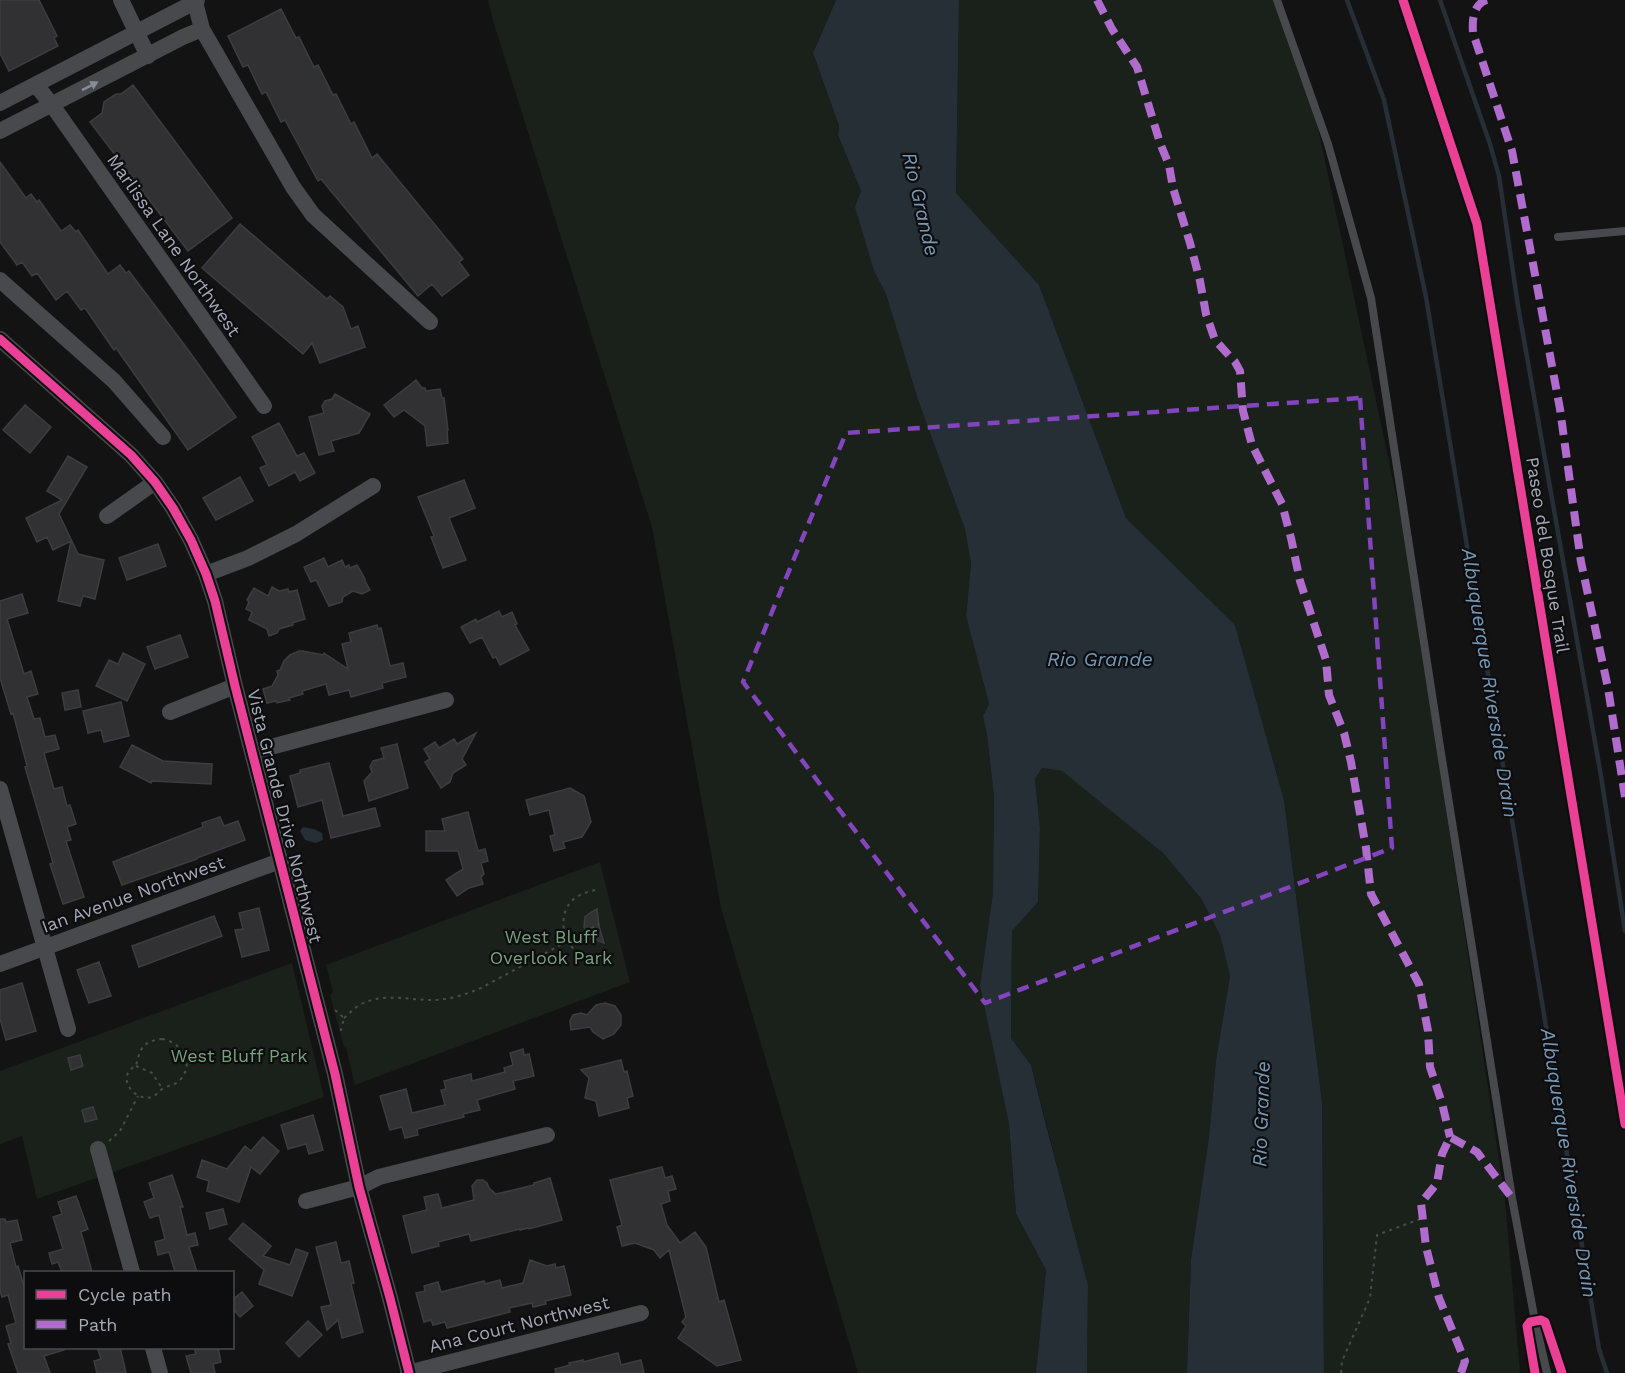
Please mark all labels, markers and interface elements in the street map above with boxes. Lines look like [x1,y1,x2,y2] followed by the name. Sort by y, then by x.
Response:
[81,81,98,91] one-way arrow
[103,150,245,341] street label: Marlissa Lane Northwest
[897,150,945,258] water label: Rio Grande
[1522,455,1574,655] street label: Paseo del Bosque Trail
[1457,546,1523,819] water label: Albuquerque Riverside Drain
[1047,647,1153,671] water label: Rio Grande
[243,687,327,946] street label: Vista Grande Drive Northwest
[39,851,228,937] street label: Ian Avenue Northwest
[490,926,612,968] park label: West Bluff Overlook Park
[1536,1026,1602,1299] water label: Albuquerque Riverside Drain
[171,1045,307,1066] park label: West Bluff Park
[1247,1061,1275,1167] water label: Rio Grande
[24,1271,234,1349] legend
[78,1284,172,1305] text: Cycle path
[427,1291,612,1357] street label: Ana Court Northwest
[78,1314,118,1335] text: Path

